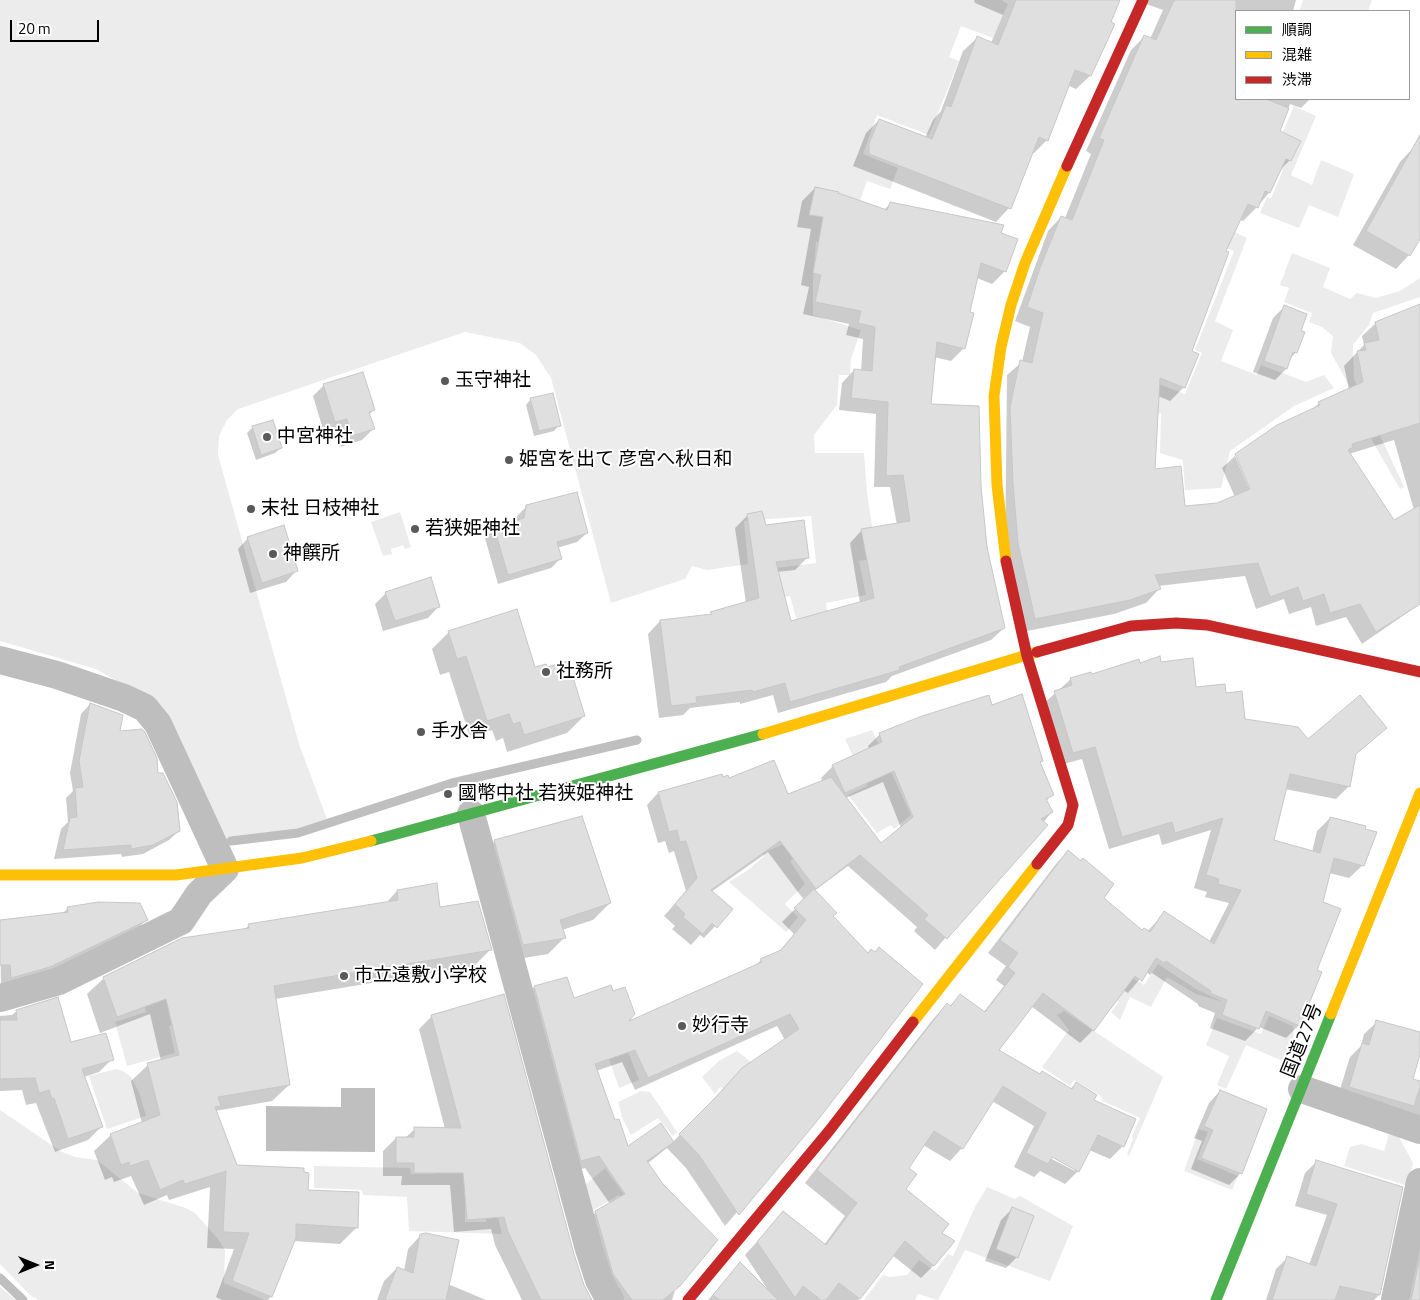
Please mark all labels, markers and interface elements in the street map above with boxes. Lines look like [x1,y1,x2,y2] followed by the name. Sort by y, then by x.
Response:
[12,10,101,42] scale bar
[1235,10,1410,100] legend
[18,17,51,40] text: 20 m
[1282,18,1312,41] text: 順調
[1282,43,1312,66] text: 混雑
[1282,68,1312,91] text: 渋滞
[455,370,531,392] place label: 玉守神社
[439,375,451,387] marker: 玉守神社
[277,426,353,448] place label: 中宮神社
[261,431,273,443] marker: 中宮神社
[519,449,732,471] place label: 姫宮を出て 彦宮へ秋日和
[503,454,515,466] marker: 姫宮を出て 彦宮へ秋日和
[261,498,379,520] place label: 末社 日枝神社
[245,503,257,515] marker: 末社 日枝神社
[425,518,520,540] place label: 若狭姫神社
[409,523,421,535] marker: 若狭姫神社
[283,543,340,565] place label: 神饌所
[267,548,279,560] marker: 神饌所
[556,661,613,683] place label: 社務所
[540,666,552,678] marker: 社務所
[431,721,488,743] place label: 手水舎
[415,726,427,738] marker: 手水舎
[458,783,633,805] place label: 國幣中社 若狭姫神社
[442,788,454,800] marker: 國幣中社 若狭姫神社
[354,965,487,987] place label: 市立遠敷小学校
[338,970,350,982] marker: 市立遠敷小学校
[1278,1000,1328,1082] street label: 国道27号
[692,1015,749,1037] place label: 妙行寺
[676,1020,688,1032] marker: 妙行寺
[10,1240,60,1290] north arrow
[40,1260,61,1270] text: N

